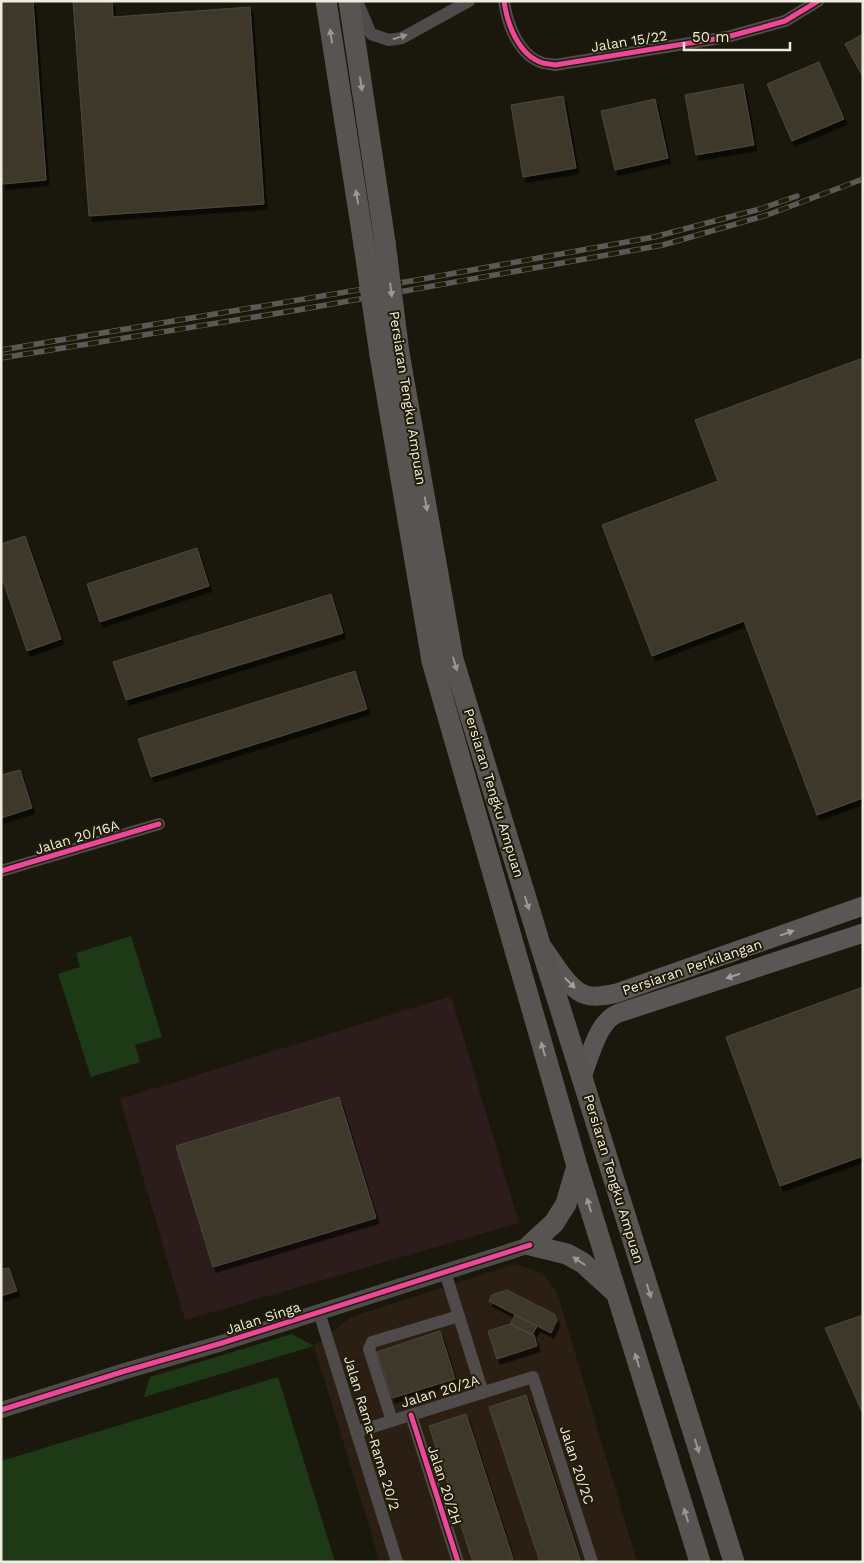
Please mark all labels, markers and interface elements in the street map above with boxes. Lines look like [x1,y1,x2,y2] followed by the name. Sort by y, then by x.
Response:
[684,20,790,52] scale bar
[590,27,668,55] street label: Jalan 15/22
[327,28,335,44] one-way arrow
[692,28,729,46] text: 50 m
[393,33,408,41] one-way arrow
[358,76,366,92] one-way arrow
[352,188,360,204] one-way arrow
[387,282,395,298] one-way arrow
[386,310,430,486] street label: Persiaran Tengku Ampuan
[422,497,430,513] one-way arrow
[451,657,459,672] one-way arrow
[461,707,527,879] street label: Persiaran Tengku Ampuan
[33,817,121,857] street label: Jalan 20/16A
[524,896,532,911] one-way arrow
[780,929,795,936] one-way arrow
[620,936,764,998] street label: Persiaran Perkilangan
[726,972,741,980] one-way arrow
[564,976,576,988] one-way arrow
[539,1042,547,1057] one-way arrow
[581,1093,647,1265] street label: Persiaran Tengku Ampuan
[584,1197,592,1212] one-way arrow
[572,1256,586,1266] one-way arrow
[645,1284,653,1299] one-way arrow
[223,1298,303,1338] street label: Jalan Singa
[633,1353,640,1368] one-way arrow
[341,1354,403,1512] street label: Jalan Rama-Rama 20/2
[399,1371,481,1411] street label: Jalan 20/2A
[557,1424,597,1506] street label: Jalan 20/2C
[694,1439,702,1454] one-way arrow
[425,1443,465,1527] street label: Jalan 20/2H
[681,1508,689,1523] one-way arrow

